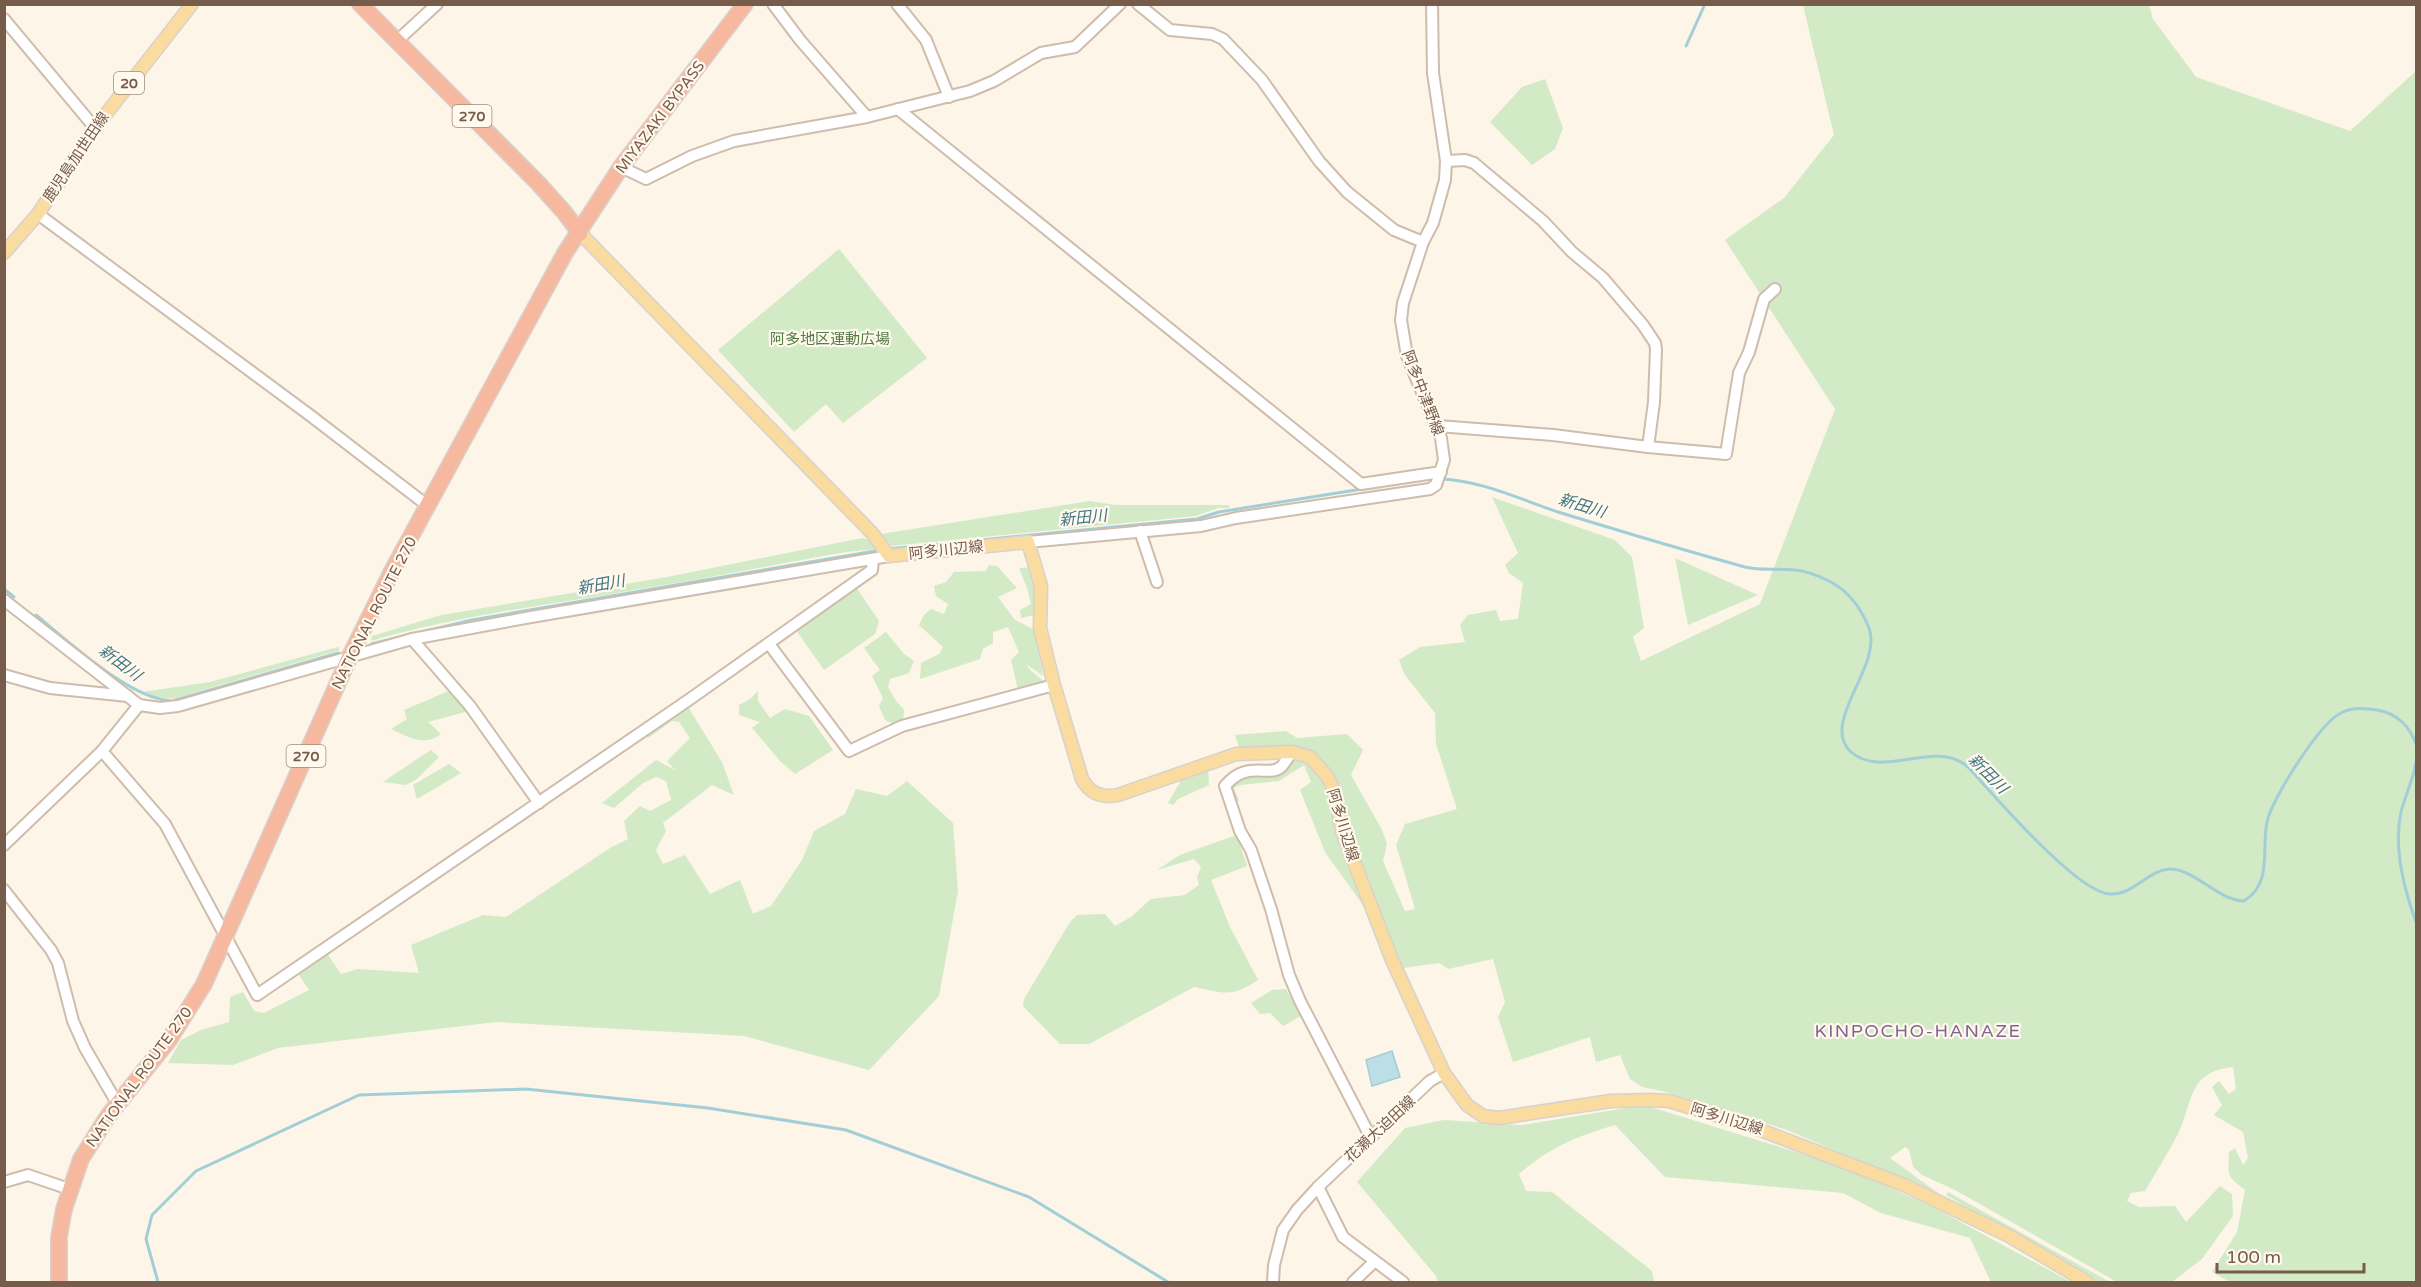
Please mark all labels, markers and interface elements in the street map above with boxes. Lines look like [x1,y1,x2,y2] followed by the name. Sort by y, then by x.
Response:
[612,57,708,177] street label: MIYAZAKI BYPASS
[114,72,144,94] road number: 20
[452,105,492,127] road number: 270
[39,108,113,206] street label: 鹿児島加世田線
[770,330,890,348] park label: 阿多地区運動広場
[1398,348,1448,438] street label: 阿多中津野線
[1556,489,1610,523] water label: 新田川
[1058,505,1110,530] water label: 新田川
[328,534,420,692] street label: NATIONAL ROUTE 270
[908,537,984,563] street label: 阿多川辺線
[576,571,628,599] water label: 新田川
[95,641,147,687] water label: 新田川
[286,745,326,767] road number: 270
[1964,750,2013,799] water label: 新田川
[1323,786,1363,864] street label: 阿多川辺線
[82,1003,196,1151] street label: NATIONAL ROUTE 270
[1815,1020,2021,1042] district label: KINPOCHO-HANAZE
[1341,1092,1419,1166] street label: 花瀬大迫田線
[1688,1099,1766,1139] street label: 阿多川辺線
[2217,1236,2364,1274] scale bar
[2226,1246,2281,1268] text: 100 m

